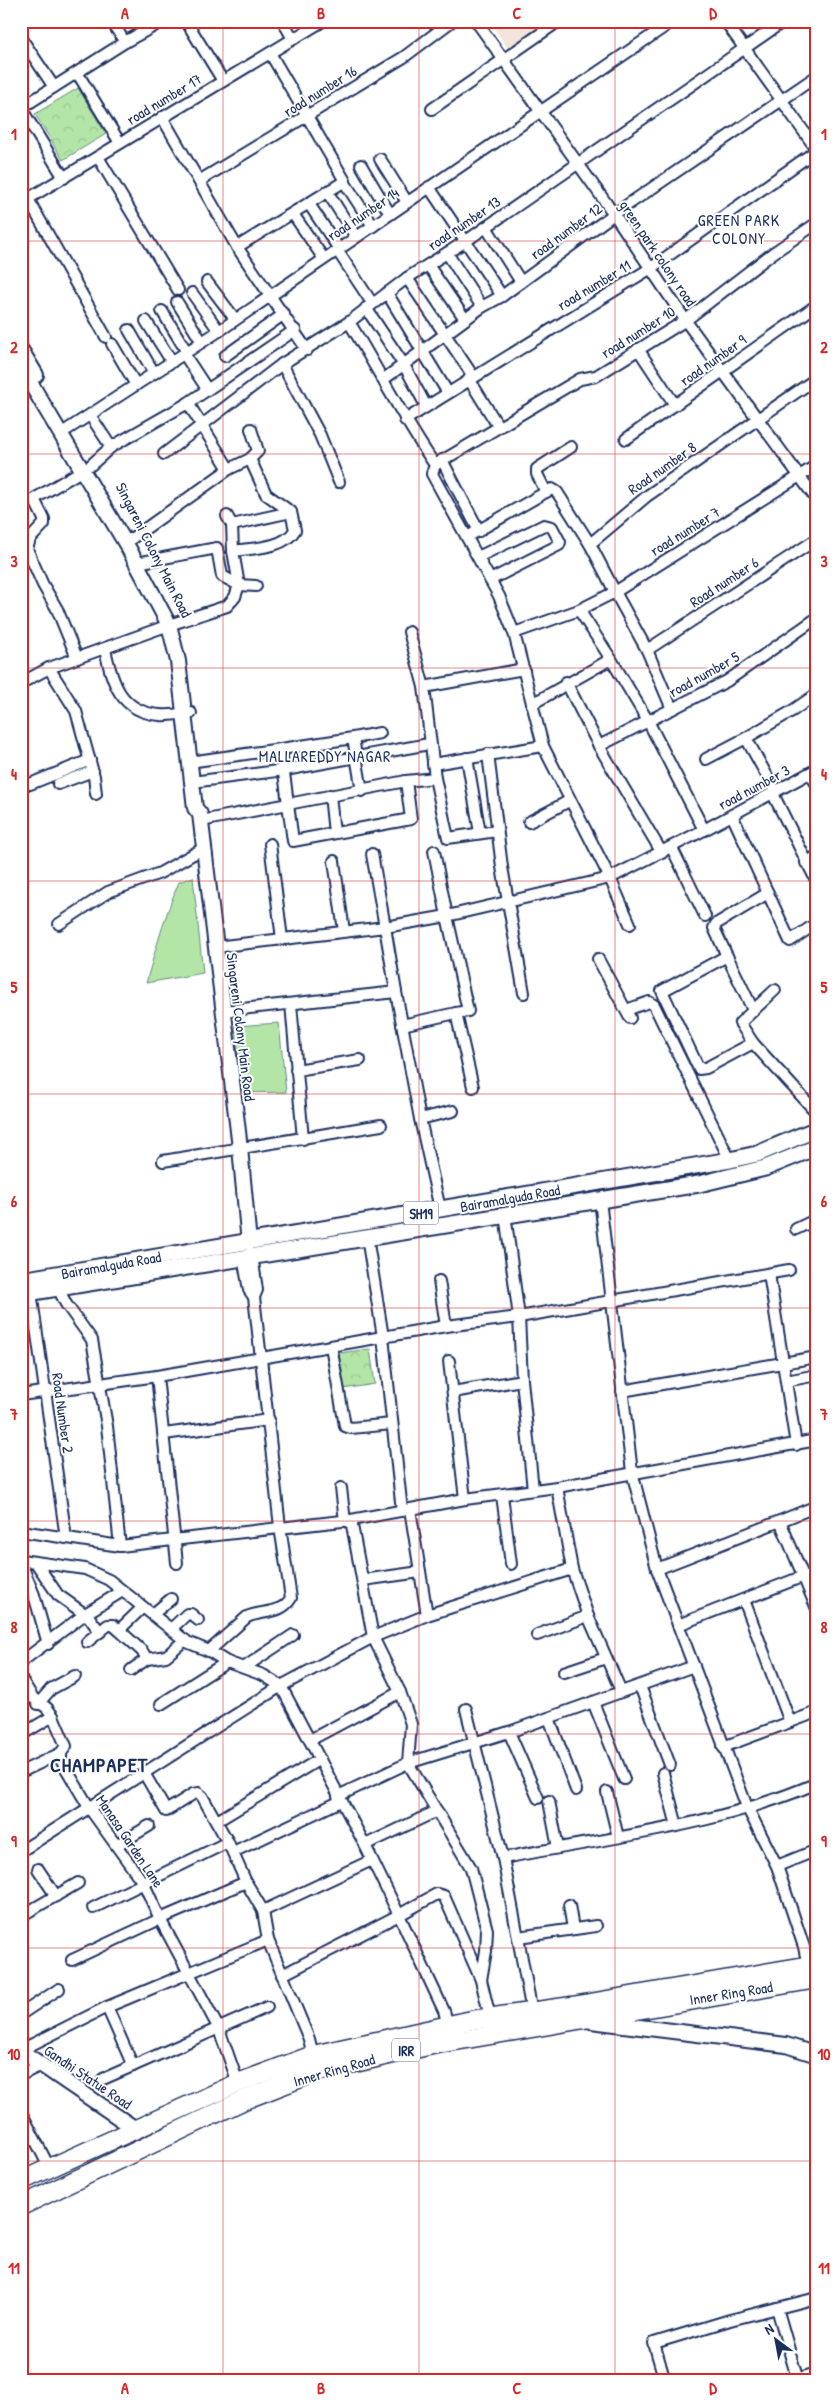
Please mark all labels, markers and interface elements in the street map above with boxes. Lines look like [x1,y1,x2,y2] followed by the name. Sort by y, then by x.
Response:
[121,2,129,24] text: A
[317,2,325,24] text: B
[513,2,522,24] text: C
[709,2,717,24] text: D
[279,60,361,122] street label: road number 16
[122,68,206,130] street label: road number 17
[11,123,17,145] text: 1
[821,123,827,145] text: 1
[323,182,403,246] street label: road number 14
[424,191,505,255] street label: road number 13
[615,196,702,311] street label: green park colony road
[526,198,606,264] street label: road number 12
[698,209,780,249] district label: GREEN PARK COLONY
[553,255,635,315] street label: road number 11
[597,301,679,363] street label: road number 10
[675,329,751,391] street label: road number 9
[10,336,18,358] text: 2
[820,336,828,358] text: 2
[624,437,700,499] street label: Road number 8
[111,479,197,621] street label: Singareni Colony Main Road
[646,501,724,561] street label: road number 7
[10,550,18,572] text: 3
[820,550,828,572] text: 3
[685,552,763,612] street label: Road number 6
[665,646,744,702] street label: road number 5
[259,745,391,767] district label: MALLAREDDY NAGAR
[715,759,794,815] street label: road number 3
[11,763,17,785] text: 4
[821,763,827,785] text: 4
[222,952,261,1102] street label: Singareni Colony Main Road
[11,976,18,998] text: 5
[821,976,828,998] text: 5
[458,1179,562,1217] street label: Bairamalguda Road
[11,1190,18,1212] text: 6
[821,1190,828,1212] text: 6
[404,1202,438,1224] road number: SH19
[59,1246,163,1284] street label: Bairamalguda Road
[47,1372,79,1454] street label: Road Number 2
[9,1403,18,1425] text: 7
[819,1403,828,1425] text: 7
[11,1616,18,1638] text: 8
[821,1616,828,1638] text: 8
[50,1751,148,1778] district label: CHAMPAPET
[91,1790,169,1892] street label: Manasa Garden Lane
[11,1830,17,1852] text: 9
[821,1830,827,1852] text: 9
[688,1976,774,2010] street label: Inner Ring Road
[392,2038,420,2062] road number: IRR
[40,2040,136,2114] street label: Gandhi Statue Road
[8,2043,20,2065] text: 10
[818,2043,830,2065] text: 10
[291,2048,377,2092] street label: Inner Ring Road
[8,2257,20,2279] text: 11
[818,2257,830,2279] text: 11
[750,2314,800,2364] north arrow
[761,2318,778,2339] text: N
[121,2377,129,2399] text: A
[317,2377,325,2399] text: B
[513,2377,522,2399] text: C
[709,2377,717,2399] text: D

